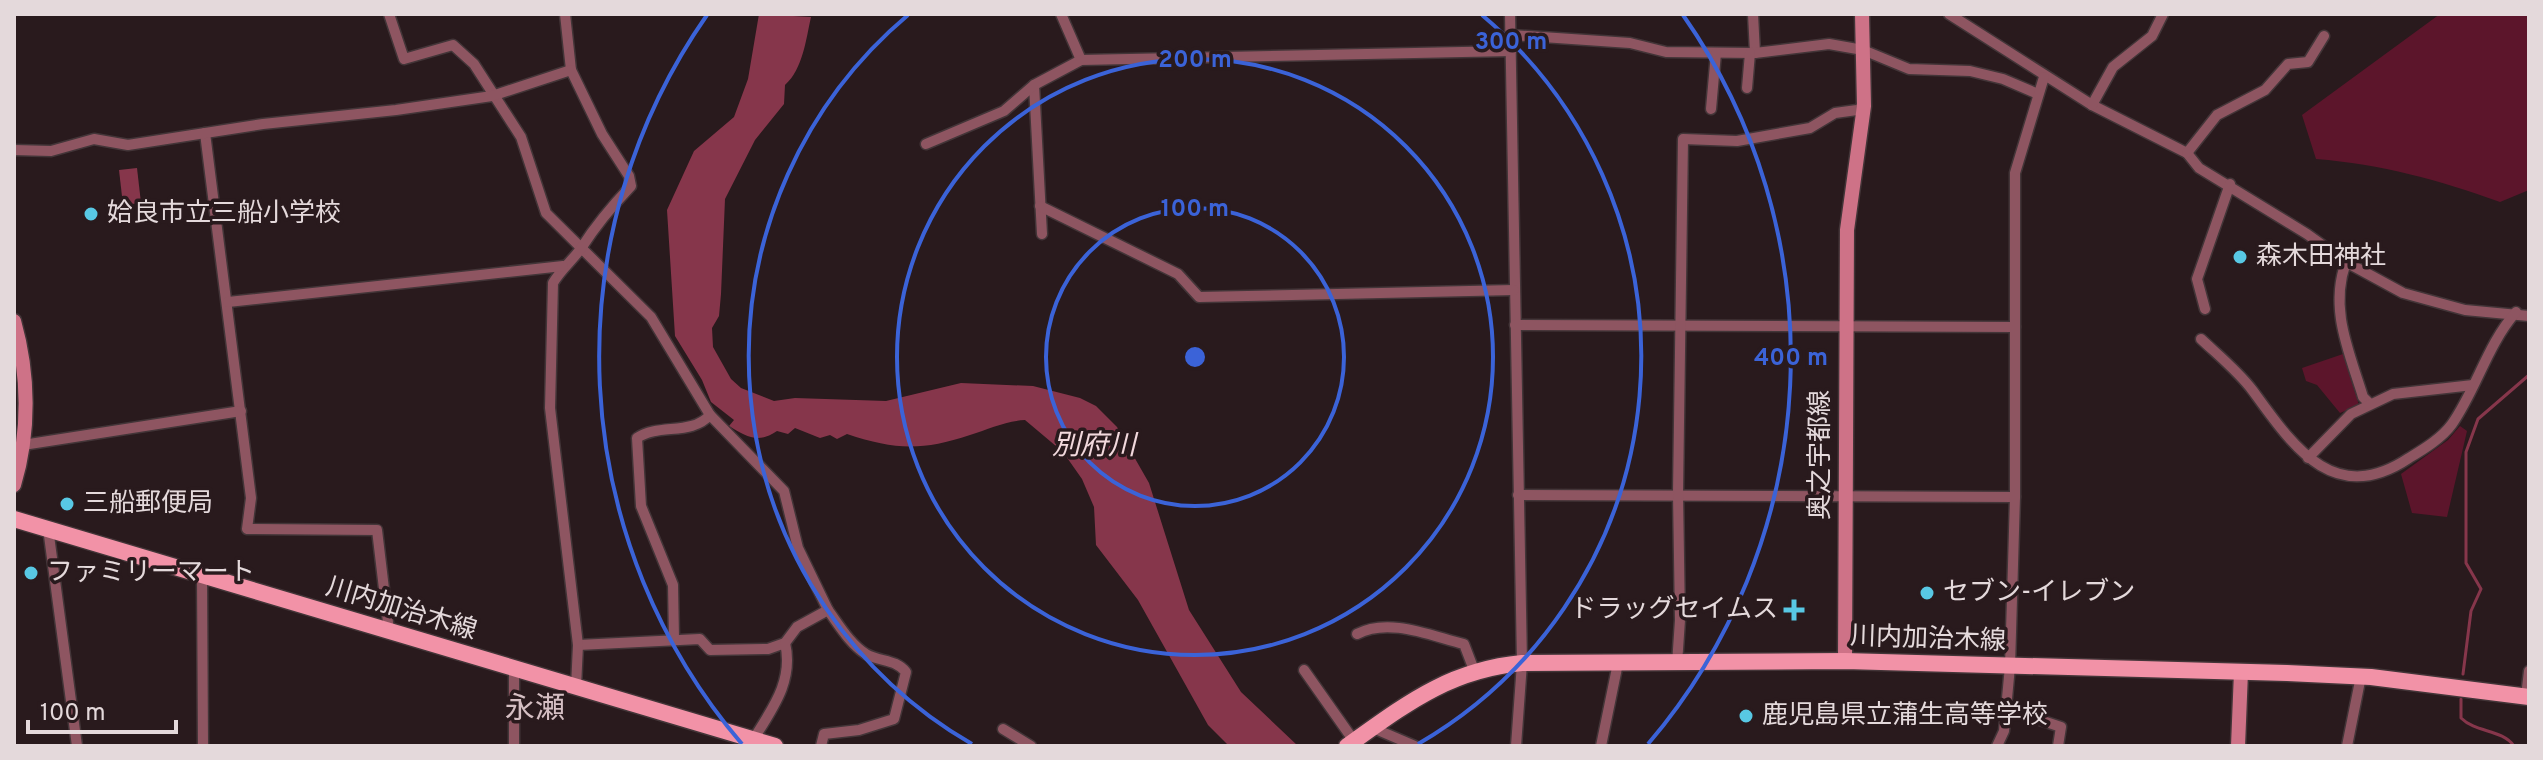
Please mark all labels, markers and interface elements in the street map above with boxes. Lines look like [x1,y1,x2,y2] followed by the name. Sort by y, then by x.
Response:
[1475,28,1547,58] text: 300 m
[1158,46,1232,76] text: 200 m
[1161,195,1229,225] text: 100 m
[107,198,341,231] place label: 姶良市立三船小学校
[82,205,100,223] marker: 姶良市立三船小学校
[2256,241,2386,274] place label: 森木田神社
[2231,248,2249,266] marker: 森木田神社
[1181,343,1209,371] centre of rings
[1754,344,1828,374] text: 400 m
[1805,390,1838,520] street label: 奥之宇都線
[1052,429,1139,465] water label: 別府川
[83,488,213,521] place label: 三船郵便局
[58,495,76,513] marker: 三船郵便局
[47,557,255,590] place label: ファミリーマート
[22,564,40,582] marker: ファミリーマート
[322,571,480,649] street label: 川内加治木線
[1943,577,2135,610] place label: セブン-イレブン
[1918,584,1936,602] marker: セブン-イレブン
[1571,594,1778,627] place label: ドラッグセイムス
[1785,601,1803,619] marker: ドラッグセイムス
[1849,621,2007,659] street label: 川内加治木線
[28,684,176,734] scale bar
[505,692,565,729] district label: 永瀬
[40,699,106,729] text: 100 m
[1762,700,2048,733] place label: 鹿児島県立蒲生高等学校
[1737,707,1755,725] marker: 鹿児島県立蒲生高等学校

